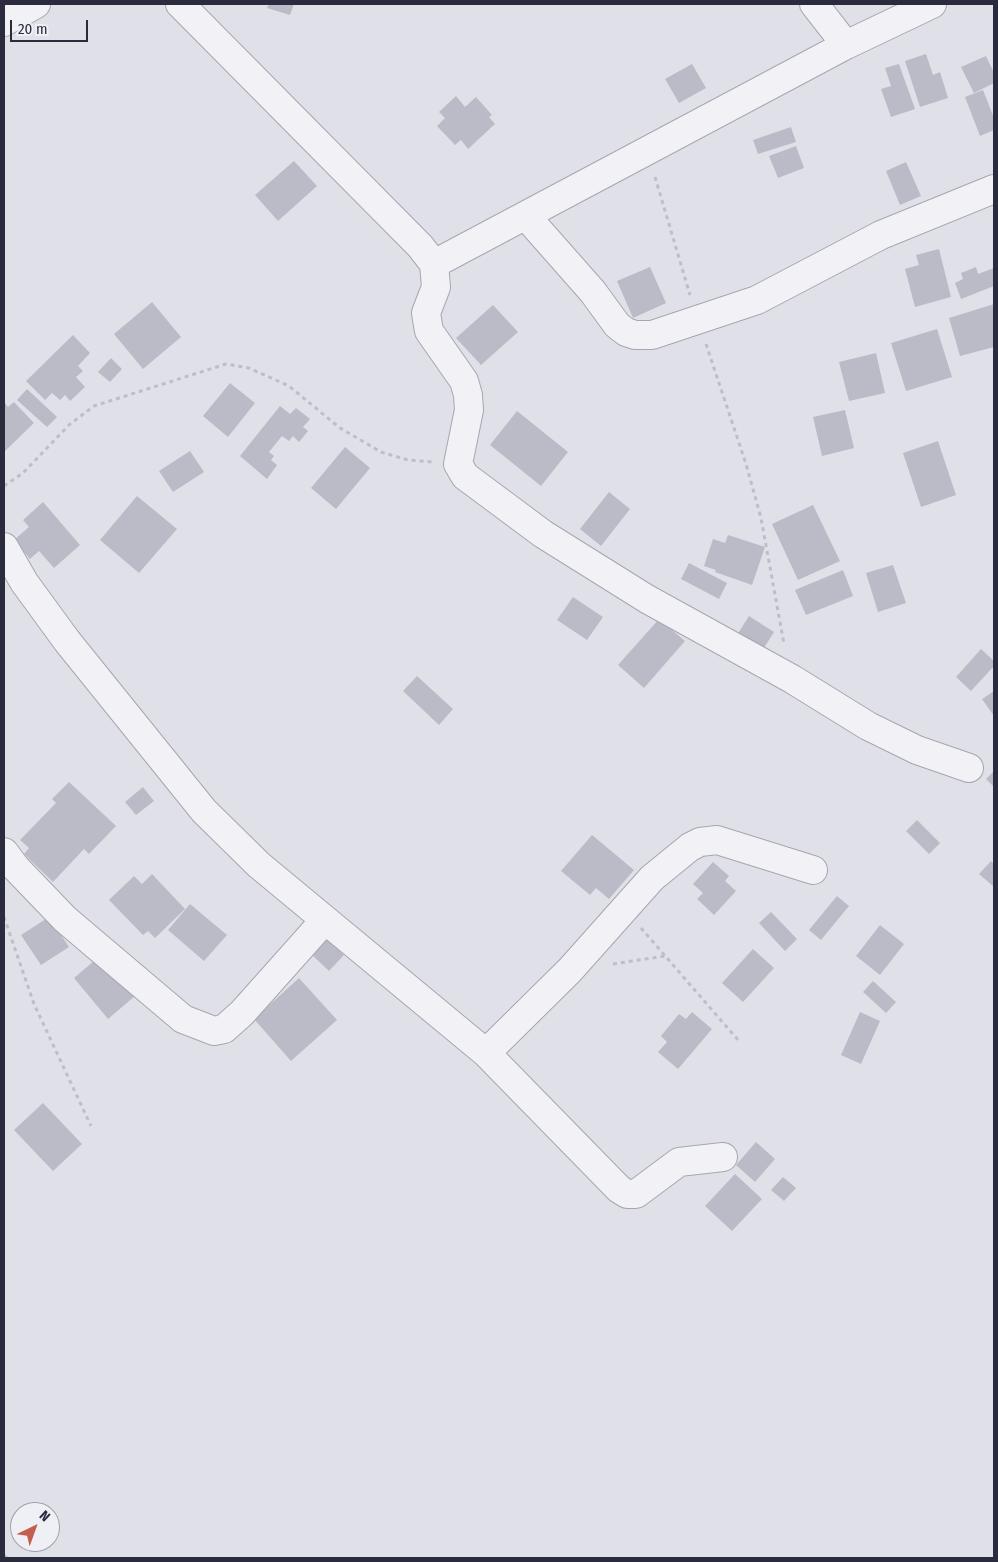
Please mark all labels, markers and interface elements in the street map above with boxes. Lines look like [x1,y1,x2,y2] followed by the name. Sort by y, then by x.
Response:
[12,10,90,42] scale bar
[18,20,48,38] text: 20 m
[10,1502,60,1552] north arrow
[36,1507,54,1525] text: N

